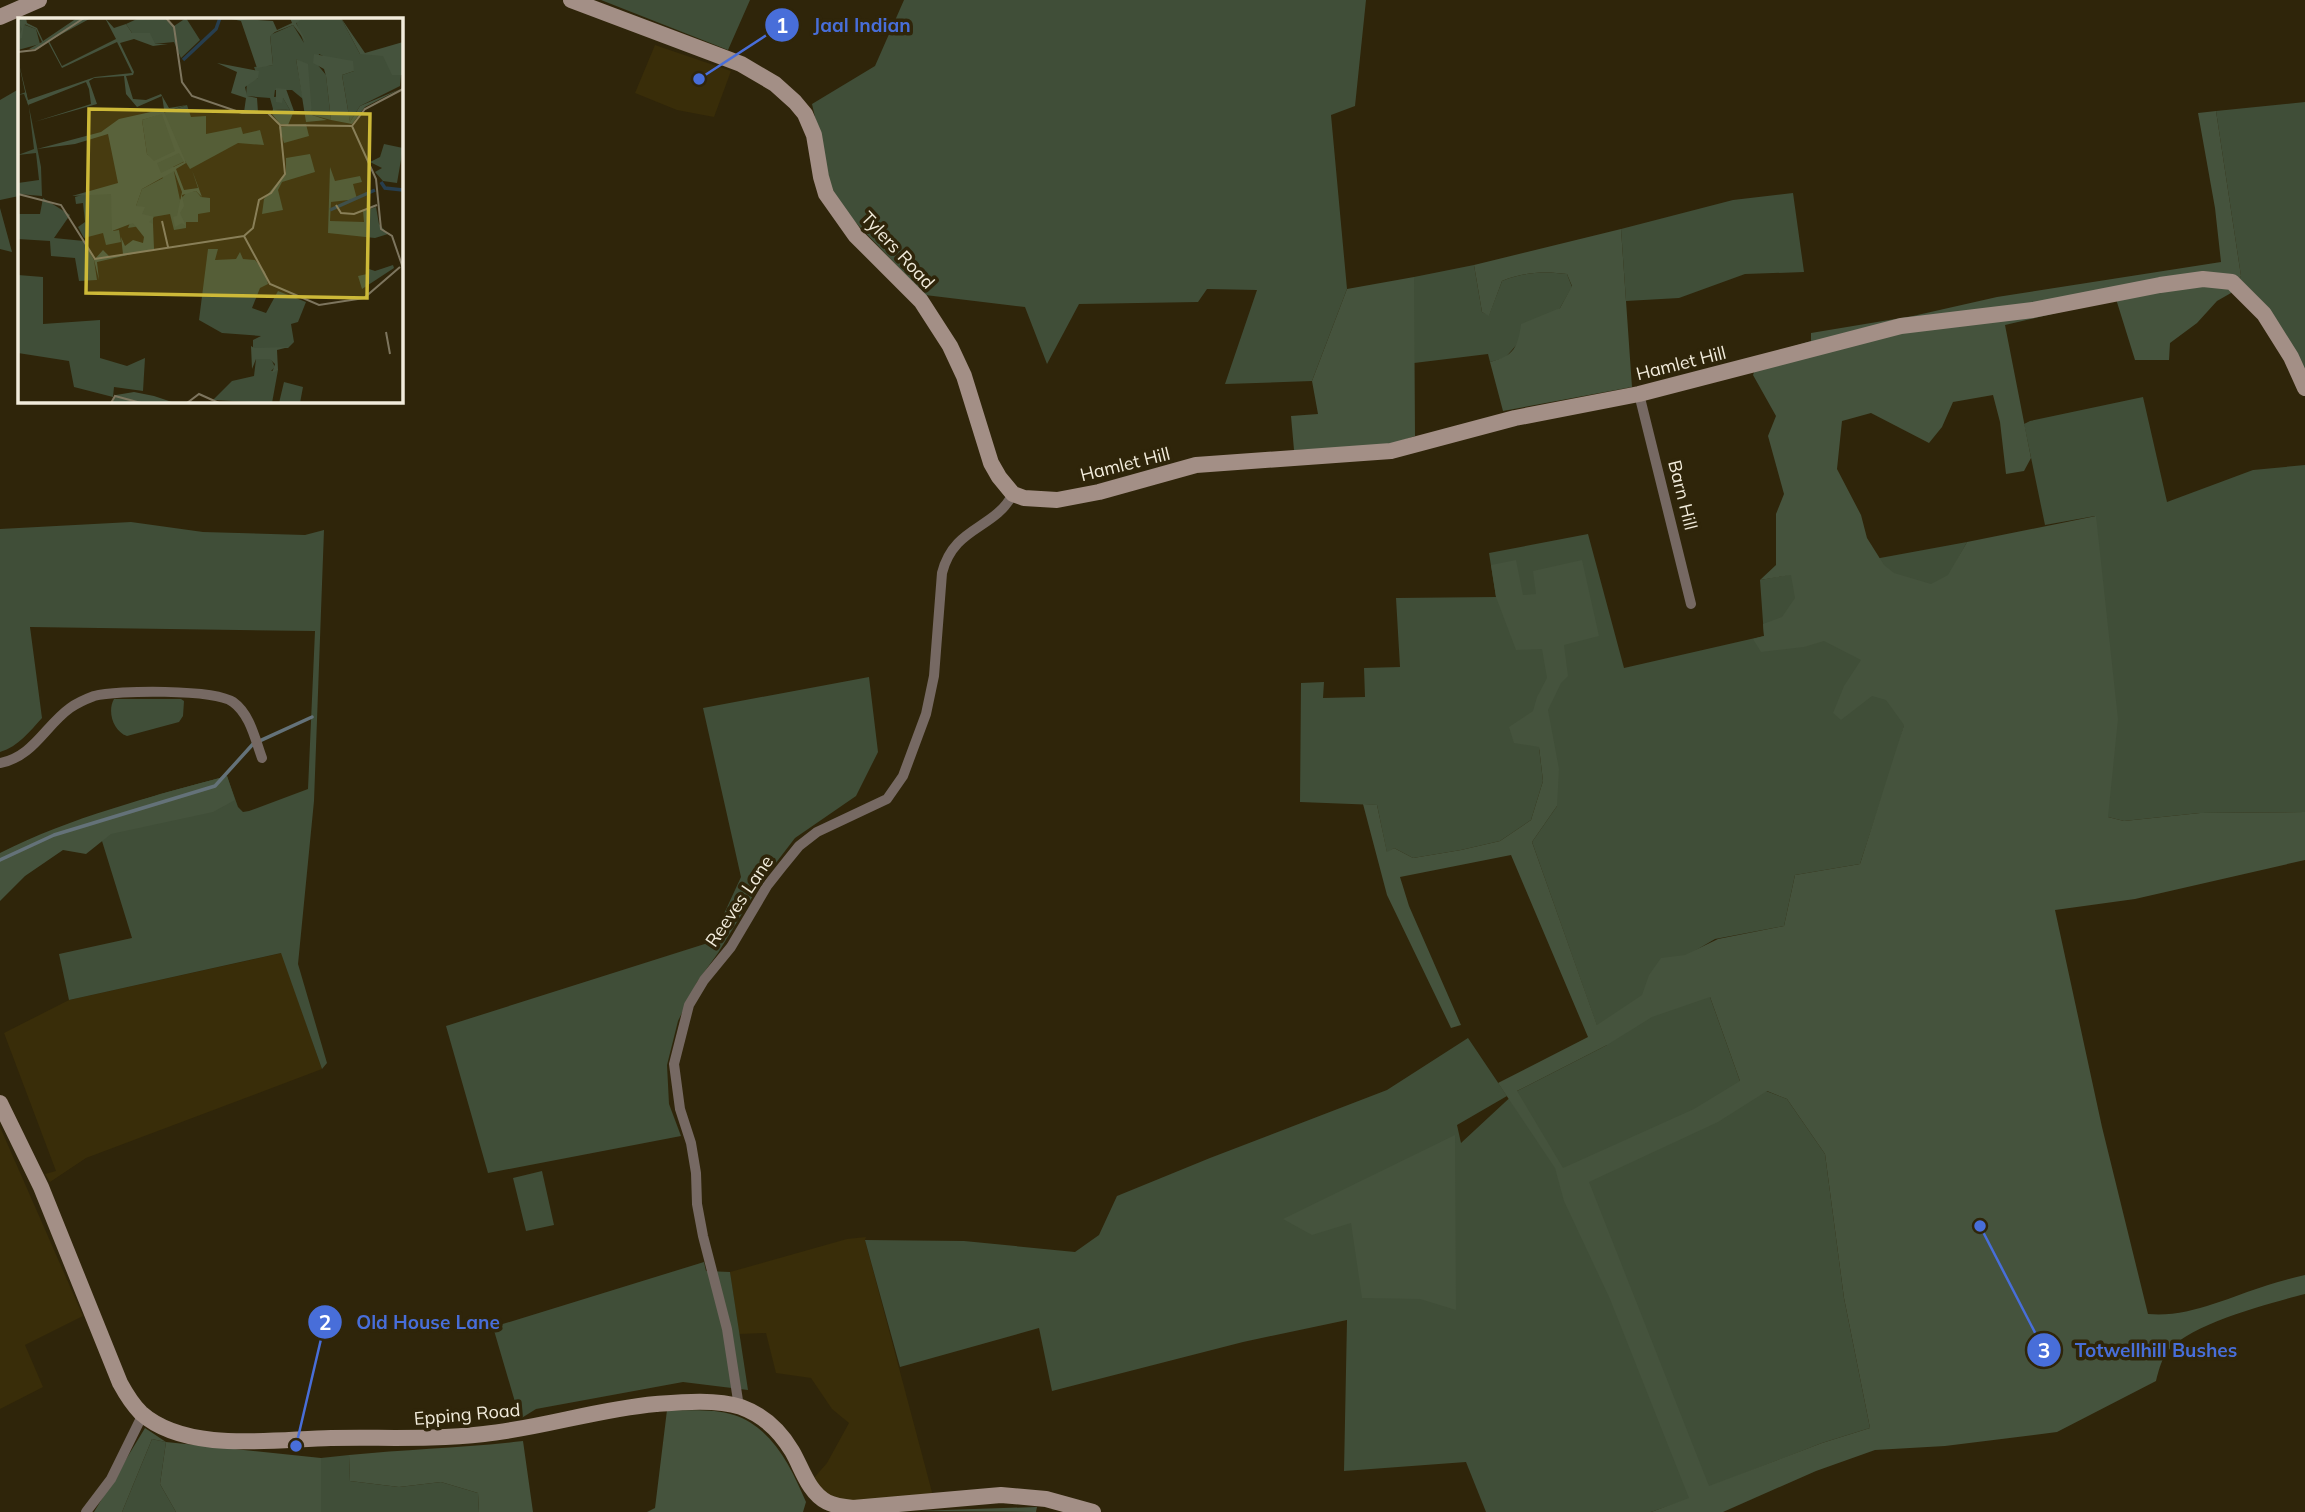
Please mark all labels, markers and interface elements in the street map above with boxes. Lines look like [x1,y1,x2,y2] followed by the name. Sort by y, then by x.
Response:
[764,5,925,45] callout: Jaal Indian
[776,12,788,38] text: 1
[813,13,911,37] text: Jaal Indian
[18,18,402,402] inset map
[856,206,940,294] street label: Tylers Road
[1634,341,1728,385] street label: Hamlet Hill
[1078,442,1172,486] street label: Hamlet Hill
[1663,458,1703,532] street label: Barn Hill
[700,851,778,951] street label: Reeves Lane
[307,1302,514,1342] callout: Old House Lane
[319,1309,331,1335] text: 2
[356,1310,500,1334] text: Old House Lane
[2026,1330,2252,1370] callout: Totwellhill Bushes
[2038,1337,2050,1363] text: 3
[2075,1338,2237,1362] text: Totwellhill Bushes
[413,1398,521,1430] street label: Epping Road

